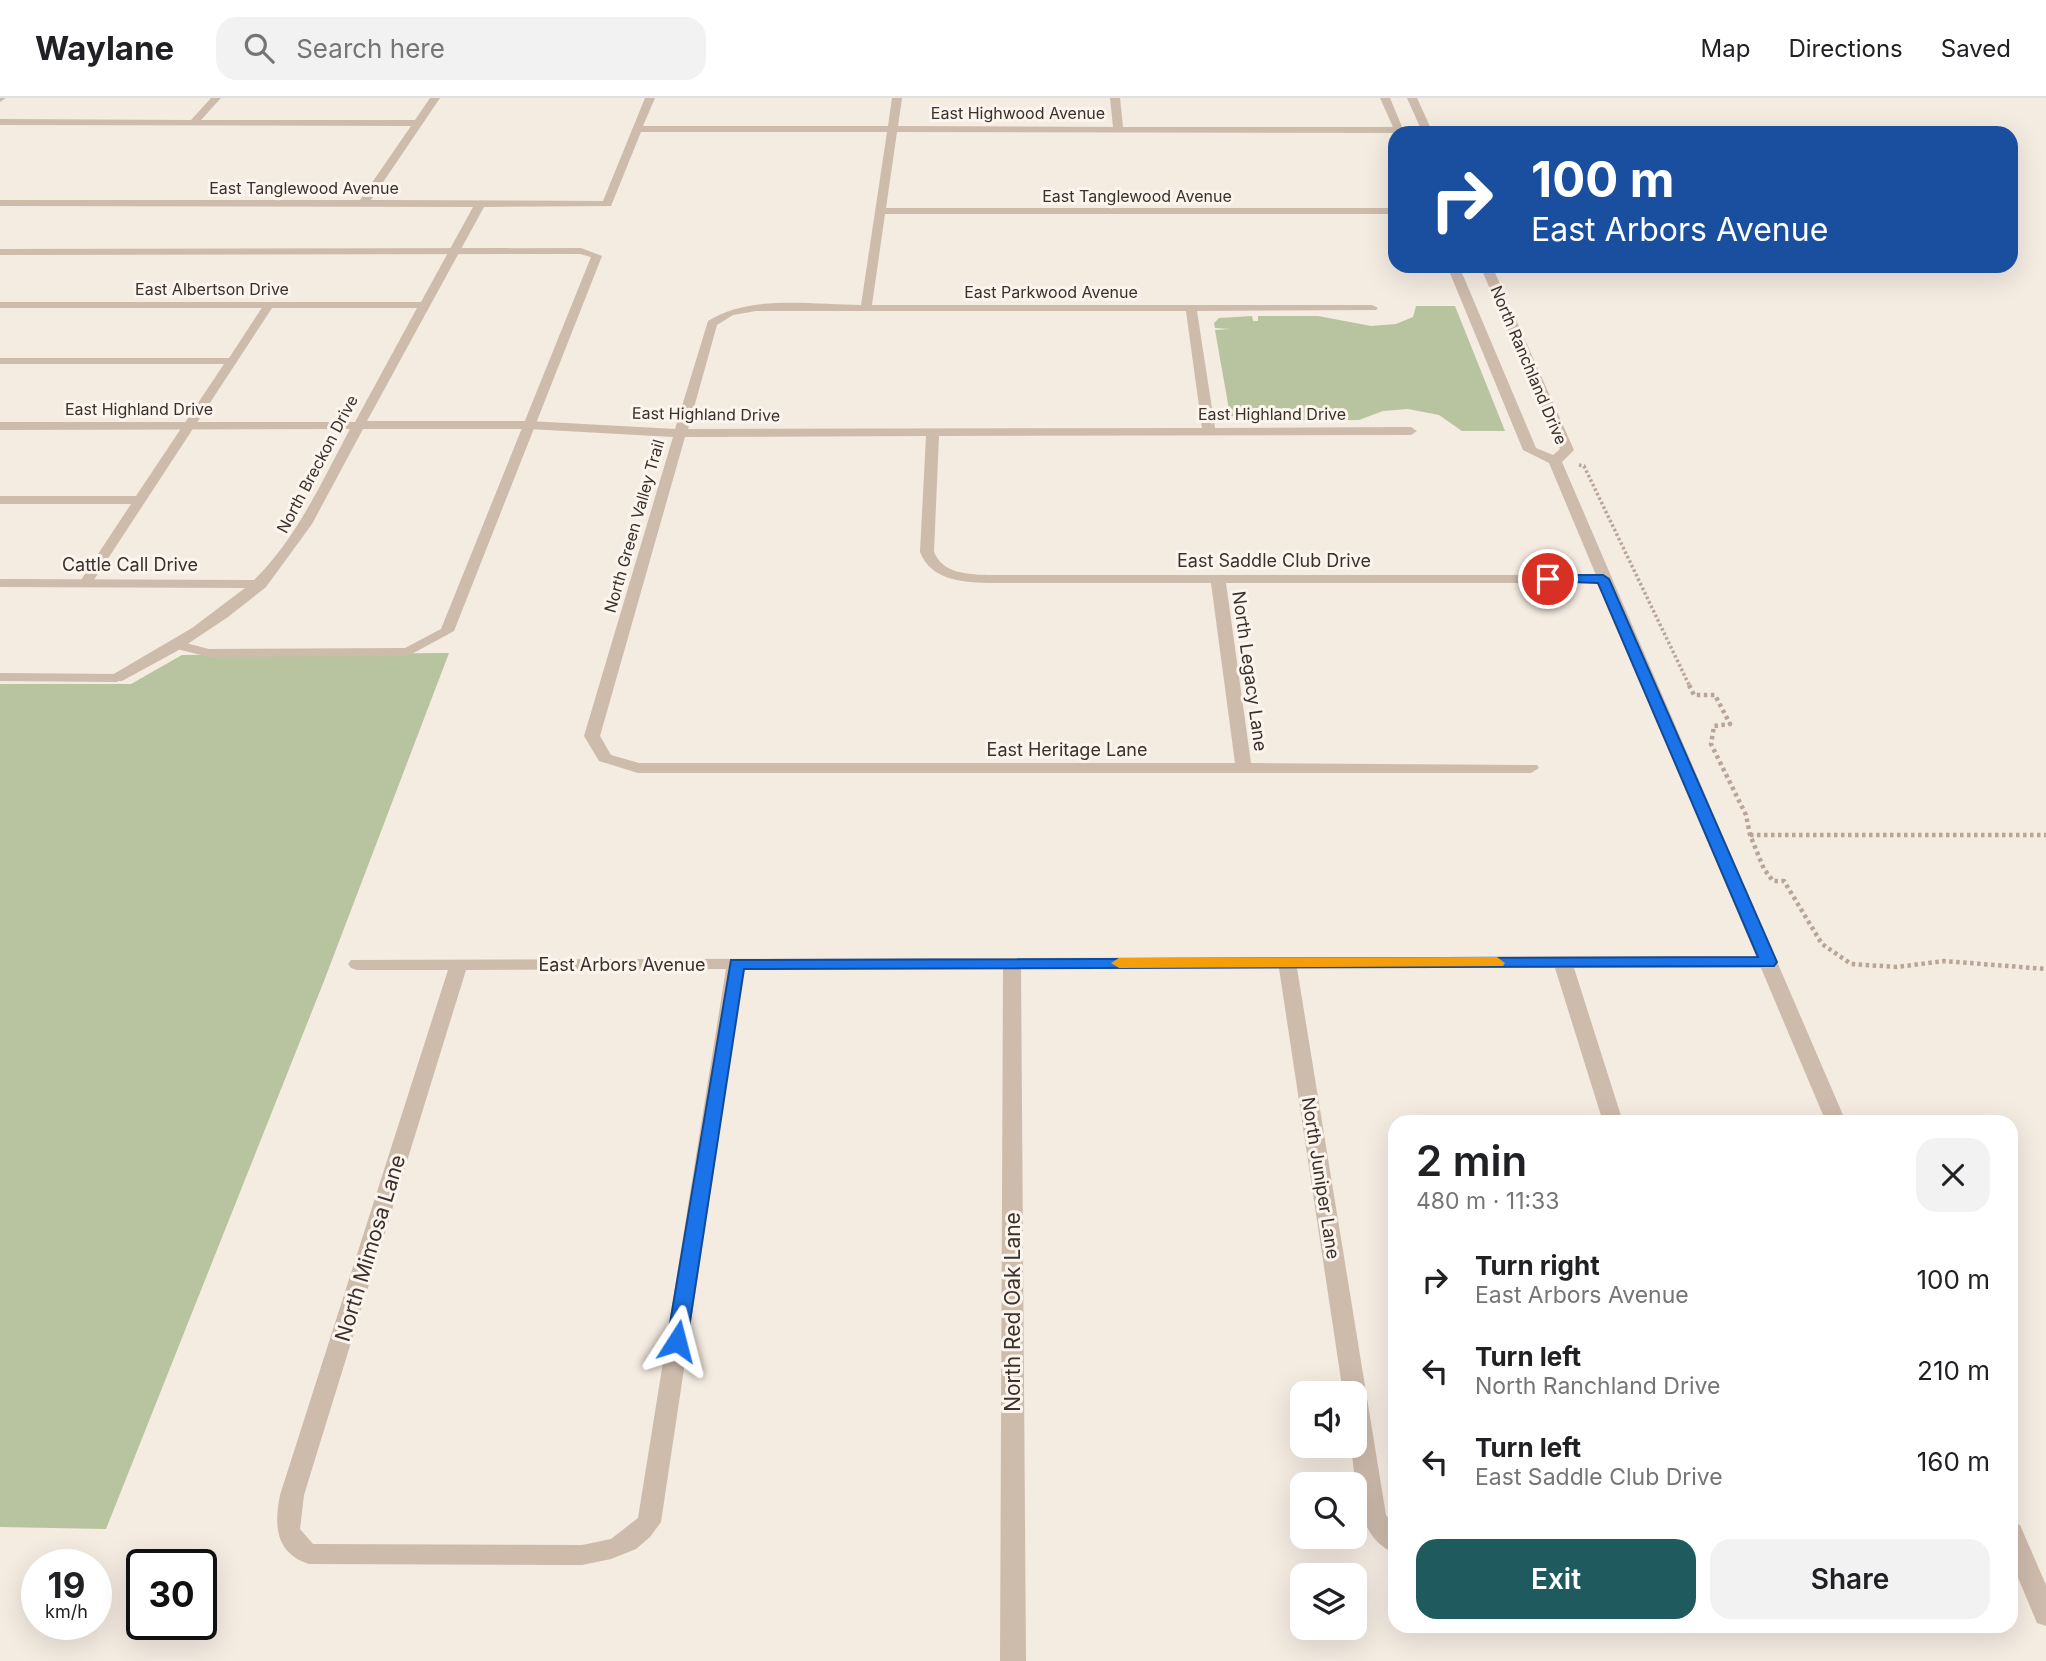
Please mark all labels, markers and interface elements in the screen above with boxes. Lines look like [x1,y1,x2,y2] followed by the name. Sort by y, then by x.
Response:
[216,17,706,80] search box
[35,28,174,68] text: Waylane
[240,29,278,67] icon: search
[296,33,445,64] text: Search here
[1701,34,1750,63] text: Map
[1788,34,1903,63] text: Directions
[1941,34,2011,63] text: Saved
[931,103,1105,123] street label: East Highwood Avenue
[1531,150,1675,209] text: 100 m
[1416,154,1507,245] icon: right
[209,178,399,198] street label: East Tanglewood Avenue
[1042,186,1232,206] street label: East Tanglewood Avenue
[1531,210,1828,249] text: East Arbors Avenue
[135,279,289,299] street label: East Albertson Drive
[964,282,1138,302] street label: East Parkwood Avenue
[1486,283,1572,447] street label: North Ranchland Drive
[272,392,362,536] street label: North Breckon Drive
[65,399,213,419] street label: East Highland Drive
[632,403,780,425] street label: East Highland Drive
[1198,404,1346,424] street label: East Highland Drive
[600,437,668,615] street label: North Green Valley Trail
[1518,549,1578,609] pin
[1177,550,1371,571] street label: East Saddle Club Drive
[62,554,198,575] street label: Cattle Call Drive
[1529,560,1567,598] icon: arrive
[1228,590,1272,752] street label: North Legacy Lane
[987,739,1147,760] street label: East Heritage Lane
[538,954,706,975] street label: East Arbors Avenue
[1298,1096,1344,1260] street label: North Juniper Lane
[1416,1135,1527,1186] text: 2 min
[1916,1138,1990,1212] button: close
[330,1152,410,1344] street label: North Mimosa Lane
[1416,1187,1560,1215] text: 480 m · 11:33
[1000,1212,1025,1412] street label: North Red Oak Lane
[1475,1250,1600,1281] text: Turn right
[1416,1261,1454,1299] icon: right
[1917,1264,1990,1295] text: 100 m
[1475,1281,1689,1309] text: East Arbors Avenue
[640,1304,714,1378] position arrow
[1475,1341,1581,1372] text: Turn left
[1416,1352,1454,1390] icon: left
[1917,1355,1990,1386] text: 210 m
[1475,1372,1720,1400] text: North Ranchland Drive
[1290,1381,1367,1640] map controls
[1290,1381,1367,1458] button: sound
[1475,1432,1581,1463] text: Turn left
[1416,1443,1454,1481] icon: left
[1917,1446,1990,1477] text: 160 m
[1475,1463,1723,1491] text: East Saddle Club Drive
[1290,1472,1367,1549] button: search
[1416,1539,1696,1619] button: Exit
[1710,1539,1990,1619] button: Share
[126,1549,217,1640] speed limit sign: 30
[1290,1563,1367,1640] button: layers
[48,1564,85,1606] text: 19
[45,1601,88,1622] text: km/h

